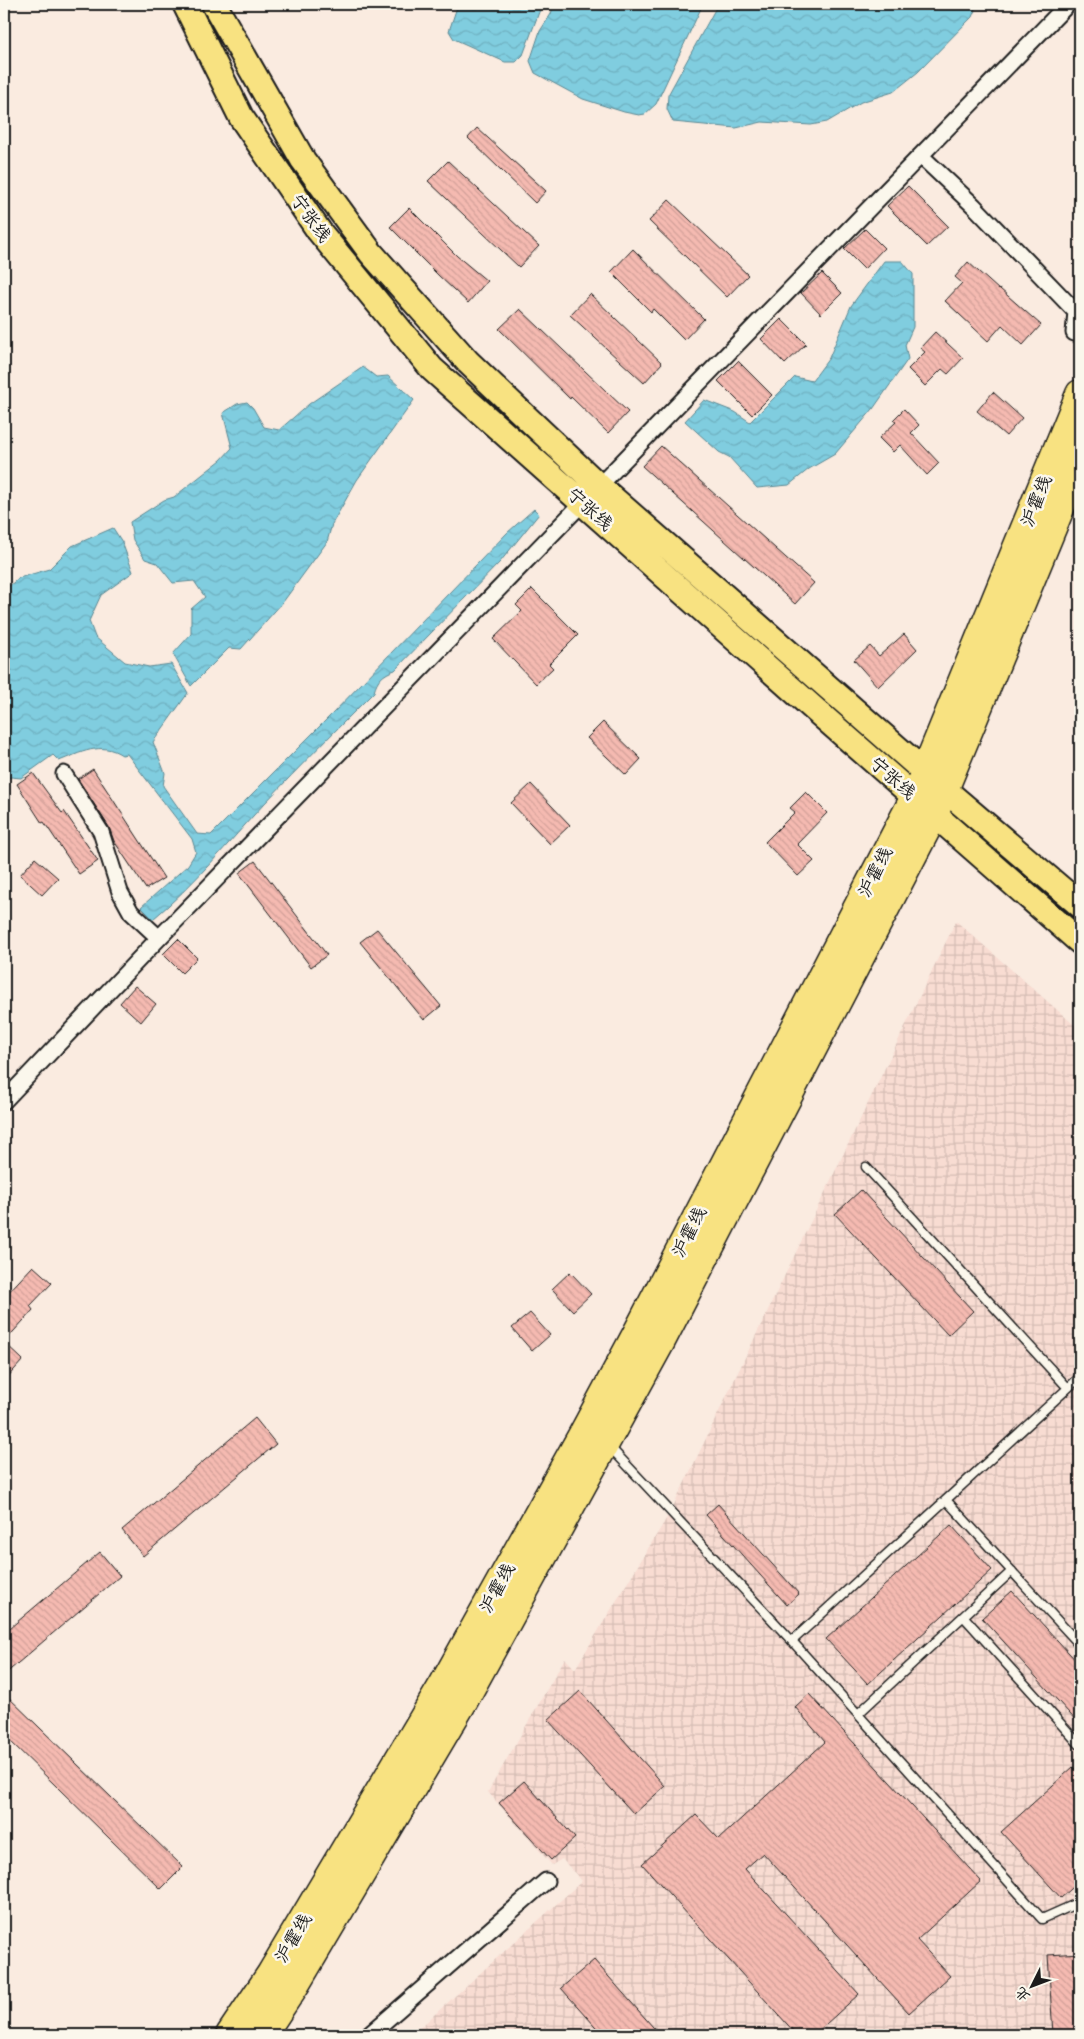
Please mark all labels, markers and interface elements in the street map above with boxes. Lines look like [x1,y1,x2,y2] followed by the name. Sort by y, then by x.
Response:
[286,190,336,246] street label: 宁张线
[1016,472,1056,530] street label: 沪霍线
[563,483,617,535] street label: 宁张线
[865,752,921,804] street label: 宁张线
[853,843,897,901] street label: 沪霍线
[667,1203,711,1261] street label: 沪霍线
[474,1559,520,1617] street label: 沪霍线
[270,1909,316,1967] street label: 沪霍线
[1006,1962,1056,2012] north arrow
[1012,1983,1034,2005] text: 北

